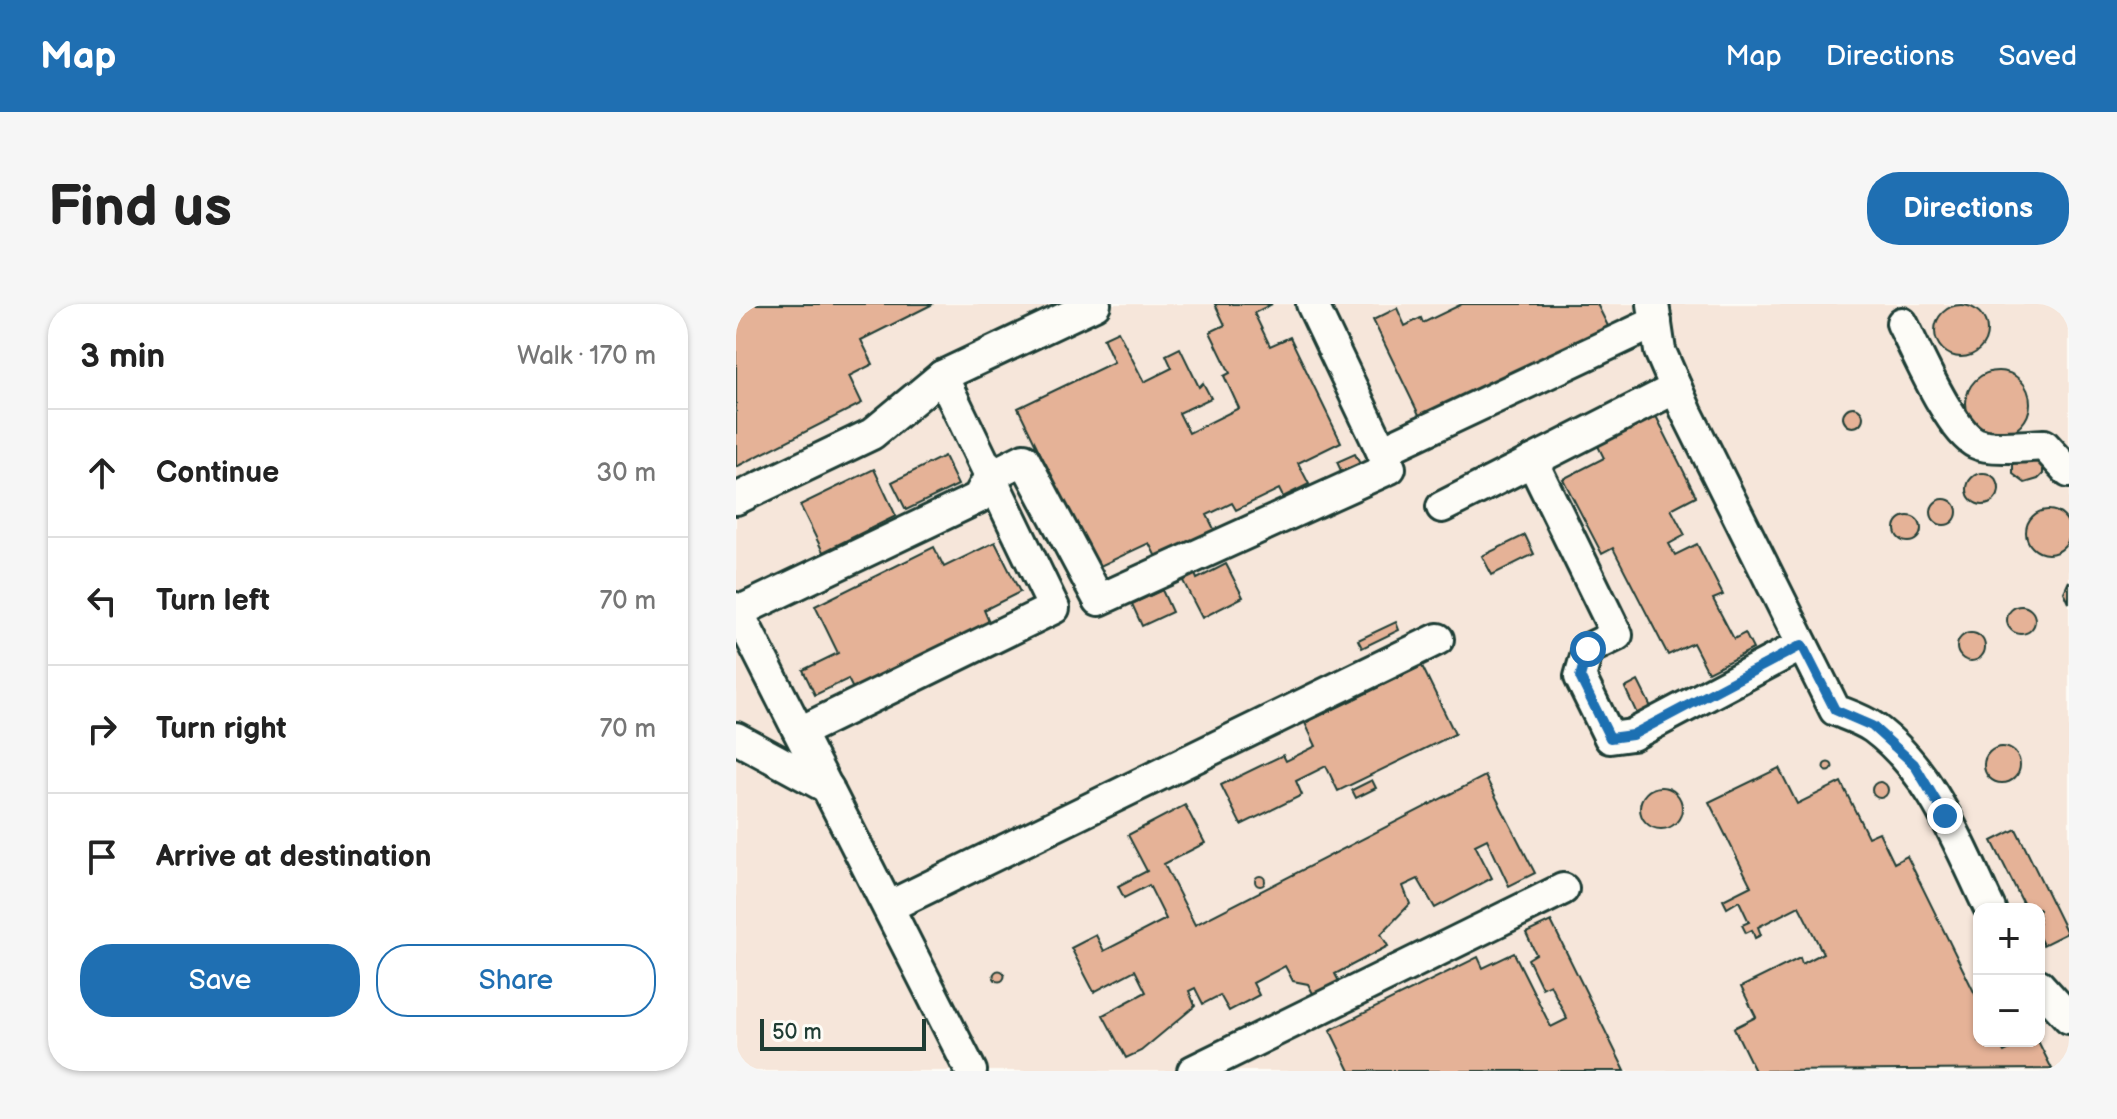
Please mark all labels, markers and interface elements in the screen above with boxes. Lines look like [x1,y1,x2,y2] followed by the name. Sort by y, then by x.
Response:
[40,34,116,79] text: Map
[1725,40,1782,73] text: Map
[1826,40,1954,73] text: Directions
[1998,40,2077,73] text: Saved
[1867,172,2069,245] button: Directions
[48,175,232,242] text: Find us
[80,336,165,377] text: 3 min
[517,341,656,372] text: Walk · 170 m
[80,451,124,495] icon: ahead
[156,455,279,491] text: Continue
[596,458,656,489] text: 30 m
[80,579,124,623] icon: left
[156,583,270,619] text: Turn left
[599,586,656,617] text: 70 m
[1570,631,1606,667] route start
[80,707,124,751] icon: right
[156,711,287,747] text: Turn right
[599,714,656,745] text: 70 m
[1927,798,1963,834] route end
[80,835,124,879] icon: arrive
[156,839,432,875] text: Arrive at destination
[1973,903,2045,1047] map controls
[1973,903,2045,975] button: +
[80,944,360,1017] button: Save
[376,944,656,1017] button: Share
[1973,975,2045,1047] button: −
[760,1015,926,1051] scale bar
[772,1019,822,1046] text: 50 m

